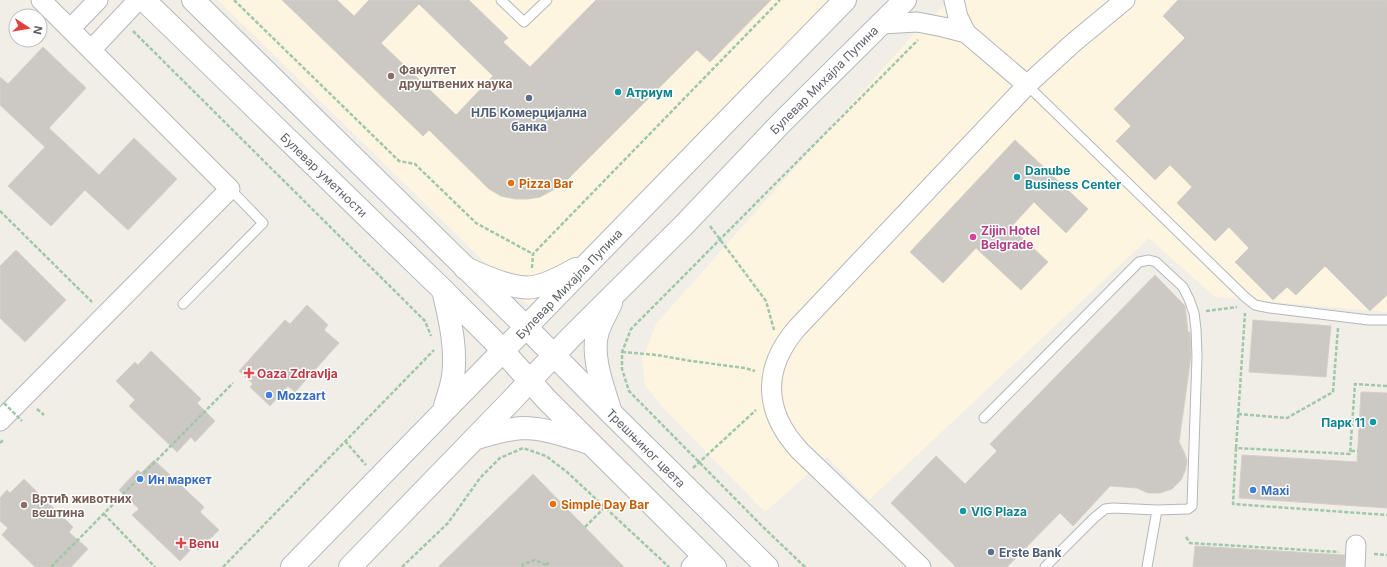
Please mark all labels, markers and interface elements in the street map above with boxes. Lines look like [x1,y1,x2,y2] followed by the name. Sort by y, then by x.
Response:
[8,8,48,48] north arrow
[767,23,881,137] street label: Булевар Михајла Пупина
[30,25,46,36] text: N
[399,62,512,91] place label: Факултет друштвених наука
[386,71,396,81] marker: Факултет друштвених наука
[626,85,673,100] place label: Атриум
[613,87,623,97] marker: Атриум
[524,93,534,103] marker: НЛБ Комерцијална банка
[471,105,587,134] place label: НЛБ Комерцијална банка
[277,130,371,220] street label: Булевар уметности
[1025,163,1121,192] place label: Danube Business Center
[1012,172,1022,182] marker: Danube Business Center
[519,176,573,191] place label: Pizza Bar
[506,178,516,188] marker: Pizza Bar
[981,223,1040,252] place label: Zijin Hotel Belgrade
[513,226,625,342] street label: Булевар Михајла Пупина
[968,232,978,242] marker: Zijin Hotel Belgrade
[257,366,338,381] place label: Oaza Zdravlja
[244,368,254,378] marker: Oaza Zdravlja
[277,388,326,403] place label: Mozzart
[264,390,274,400] marker: Mozzart
[603,405,689,491] street label: Трешњиног цвета
[1321,415,1365,430] place label: Парк 11
[1368,417,1378,427] marker: Парк 11
[148,472,212,487] place label: Ин маркет
[135,474,145,484] marker: Ин маркет
[1261,483,1289,498] place label: Maxi
[1248,485,1258,495] marker: Maxi
[32,491,132,520] place label: Вртић животних вештина
[561,497,649,512] place label: Simple Day Bar
[548,499,558,509] marker: Simple Day Bar
[19,500,29,510] marker: Вртић животних вештина
[971,504,1027,519] place label: VIG Plaza
[958,506,968,516] marker: VIG Plaza
[189,536,219,551] place label: Benu
[176,538,186,548] marker: Benu
[999,545,1062,560] place label: Erste Bank
[986,547,996,557] marker: Erste Bank

